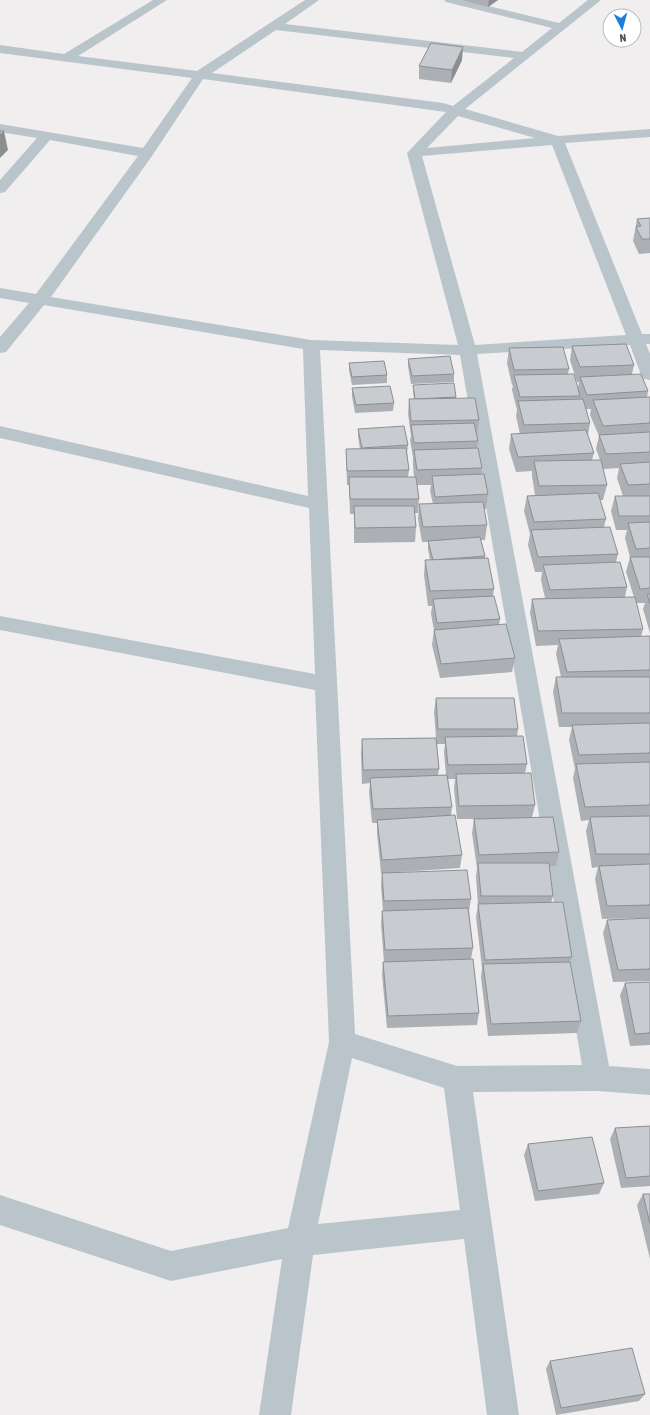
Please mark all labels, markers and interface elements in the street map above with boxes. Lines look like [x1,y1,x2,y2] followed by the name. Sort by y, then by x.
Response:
[602,8,642,48] north arrow
[619,32,627,44] text: N

